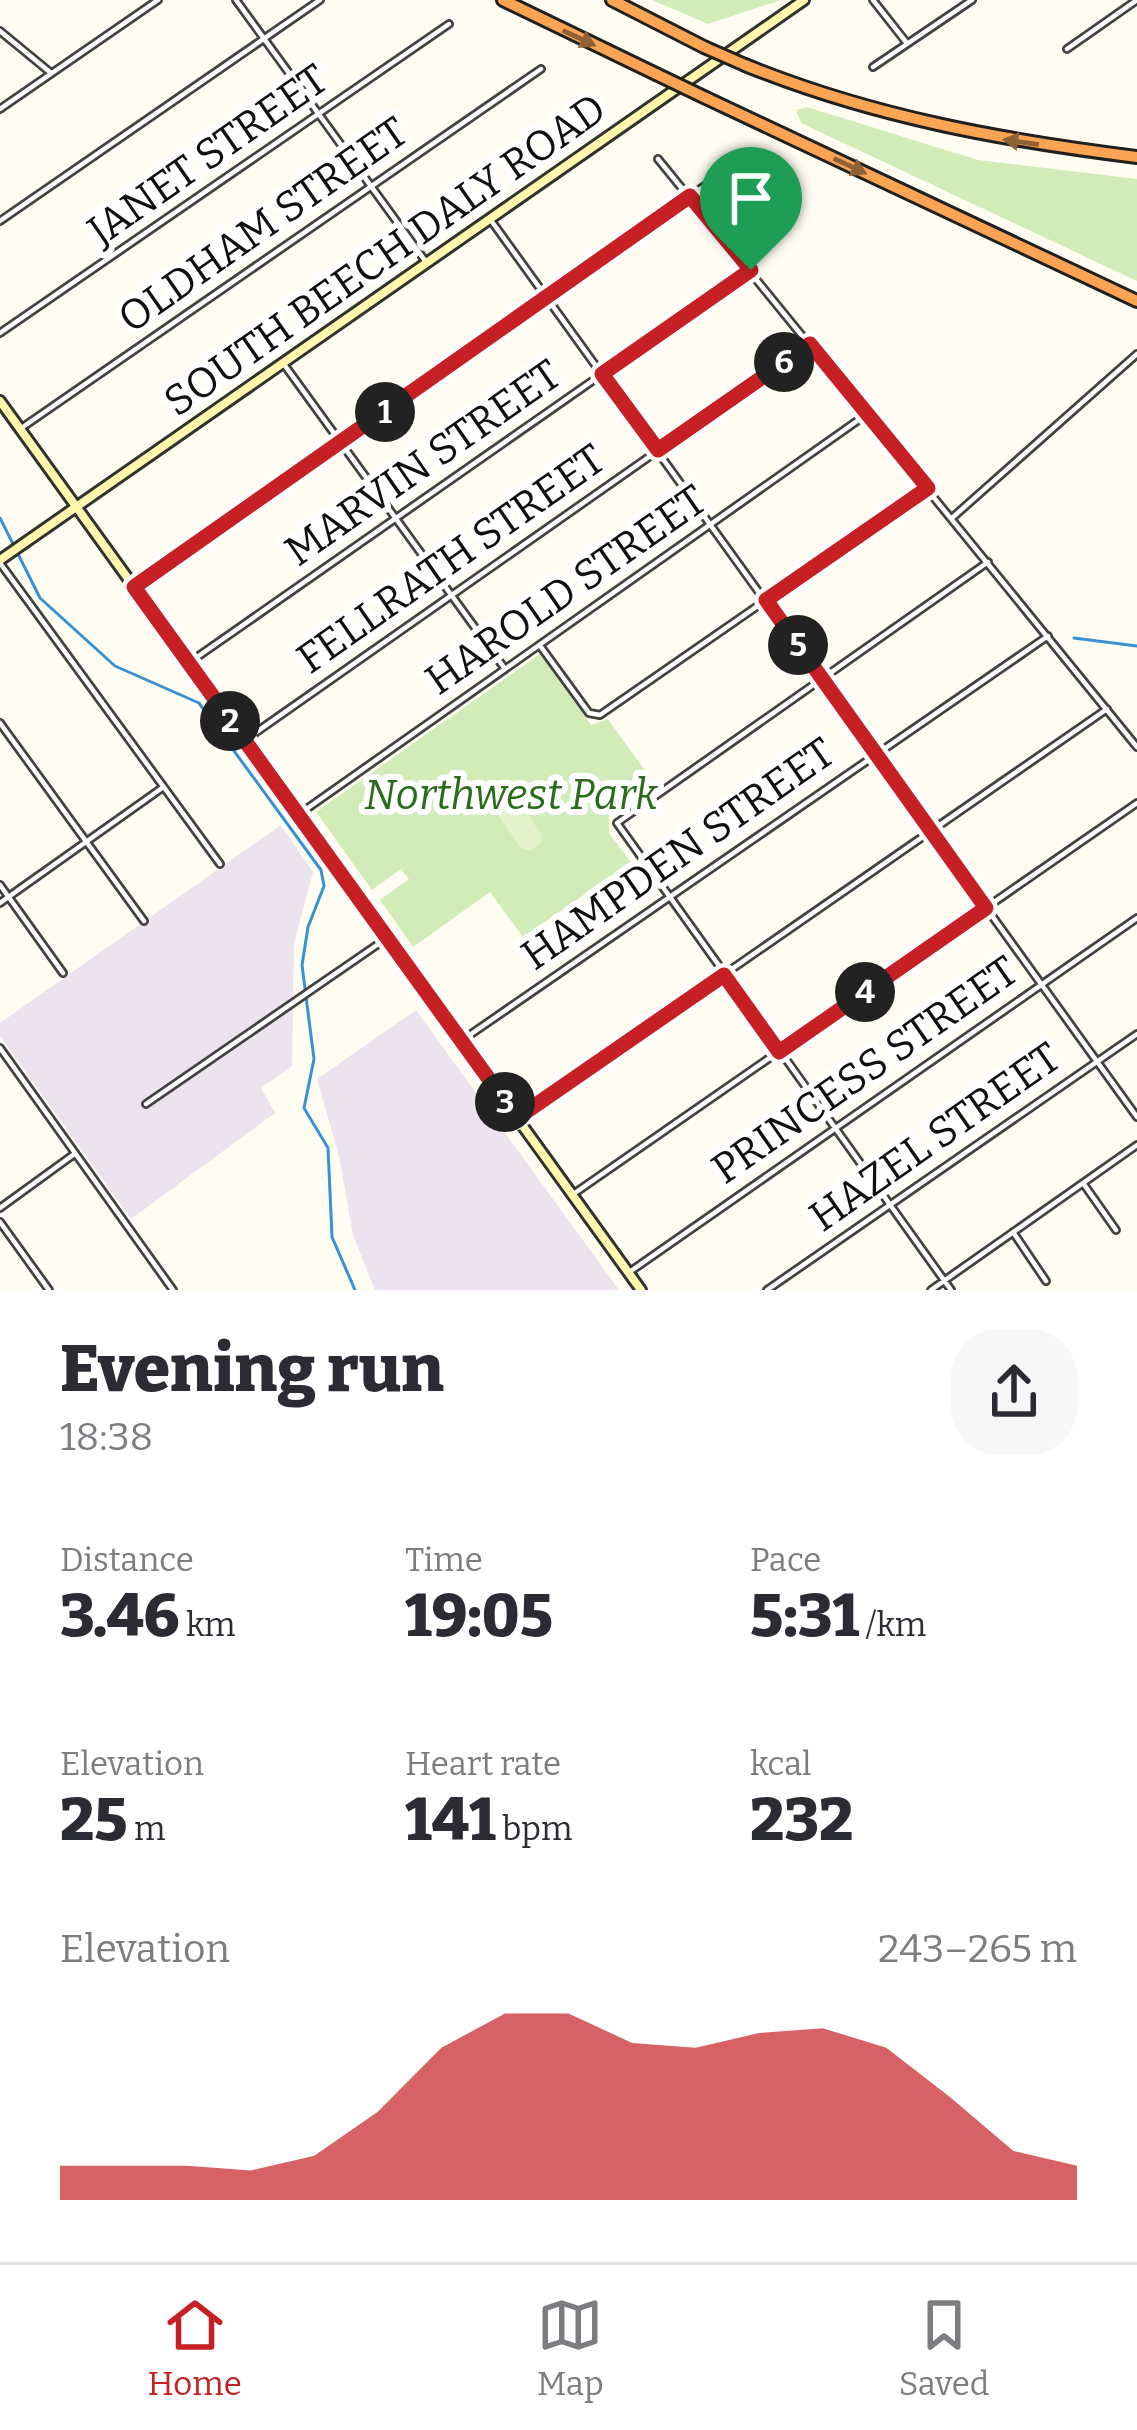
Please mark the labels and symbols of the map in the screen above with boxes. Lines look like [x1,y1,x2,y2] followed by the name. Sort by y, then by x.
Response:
[562,28,597,48] one-way arrow
[78,54,337,257] street label: JANET STREET
[155,83,615,427] street label: SOUTH BEECH DALY ROAD
[109,107,417,343] street label: OLDHAM STREET
[1002,132,1039,151] one-way arrow
[700,147,802,270] pin
[833,156,868,176] one-way arrow
[754,332,814,392] pin: 6
[276,349,570,577] street label: MARVIN STREET
[355,382,415,442] pin: 1
[288,434,614,684] street label: FELLRATH STREET
[416,475,716,705] street label: HAROLD STREET
[768,615,828,675] pin: 5
[200,691,260,751] pin: 2
[512,727,844,981] street label: HAMPDEN STREET
[364,770,658,820] park label: Northwest Park
[702,946,1028,1194] street label: PRINCESS STREET
[835,962,895,1022] pin: 4
[800,1032,1070,1242] street label: HAZEL STREET
[475,1072,535,1132] pin: 3

